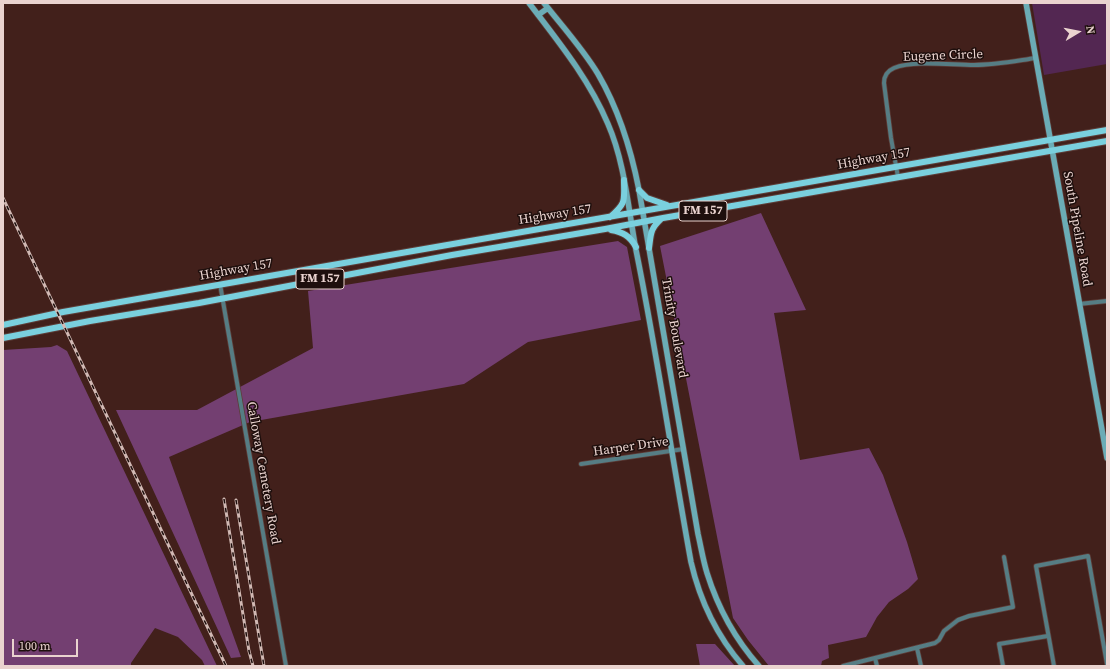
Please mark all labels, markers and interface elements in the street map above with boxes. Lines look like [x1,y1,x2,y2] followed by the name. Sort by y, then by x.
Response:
[1058,12,1098,52] north arrow
[1082,25,1098,35] text: N
[903,47,983,65] street label: Eugene Circle
[836,145,912,173] street label: Highway 157
[1059,170,1095,288] street label: South Pipeline Road
[679,201,727,221] road number: FM 157
[517,202,593,228] street label: Highway 157
[198,256,274,284] street label: Highway 157
[296,269,344,289] road number: FM 157
[658,277,690,379] street label: Trinity Boulevard
[243,401,283,545] street label: Calloway Cemetery Road
[592,434,670,460] street label: Harper Drive
[14,631,80,657] scale bar
[19,638,51,654] text: 100 m

